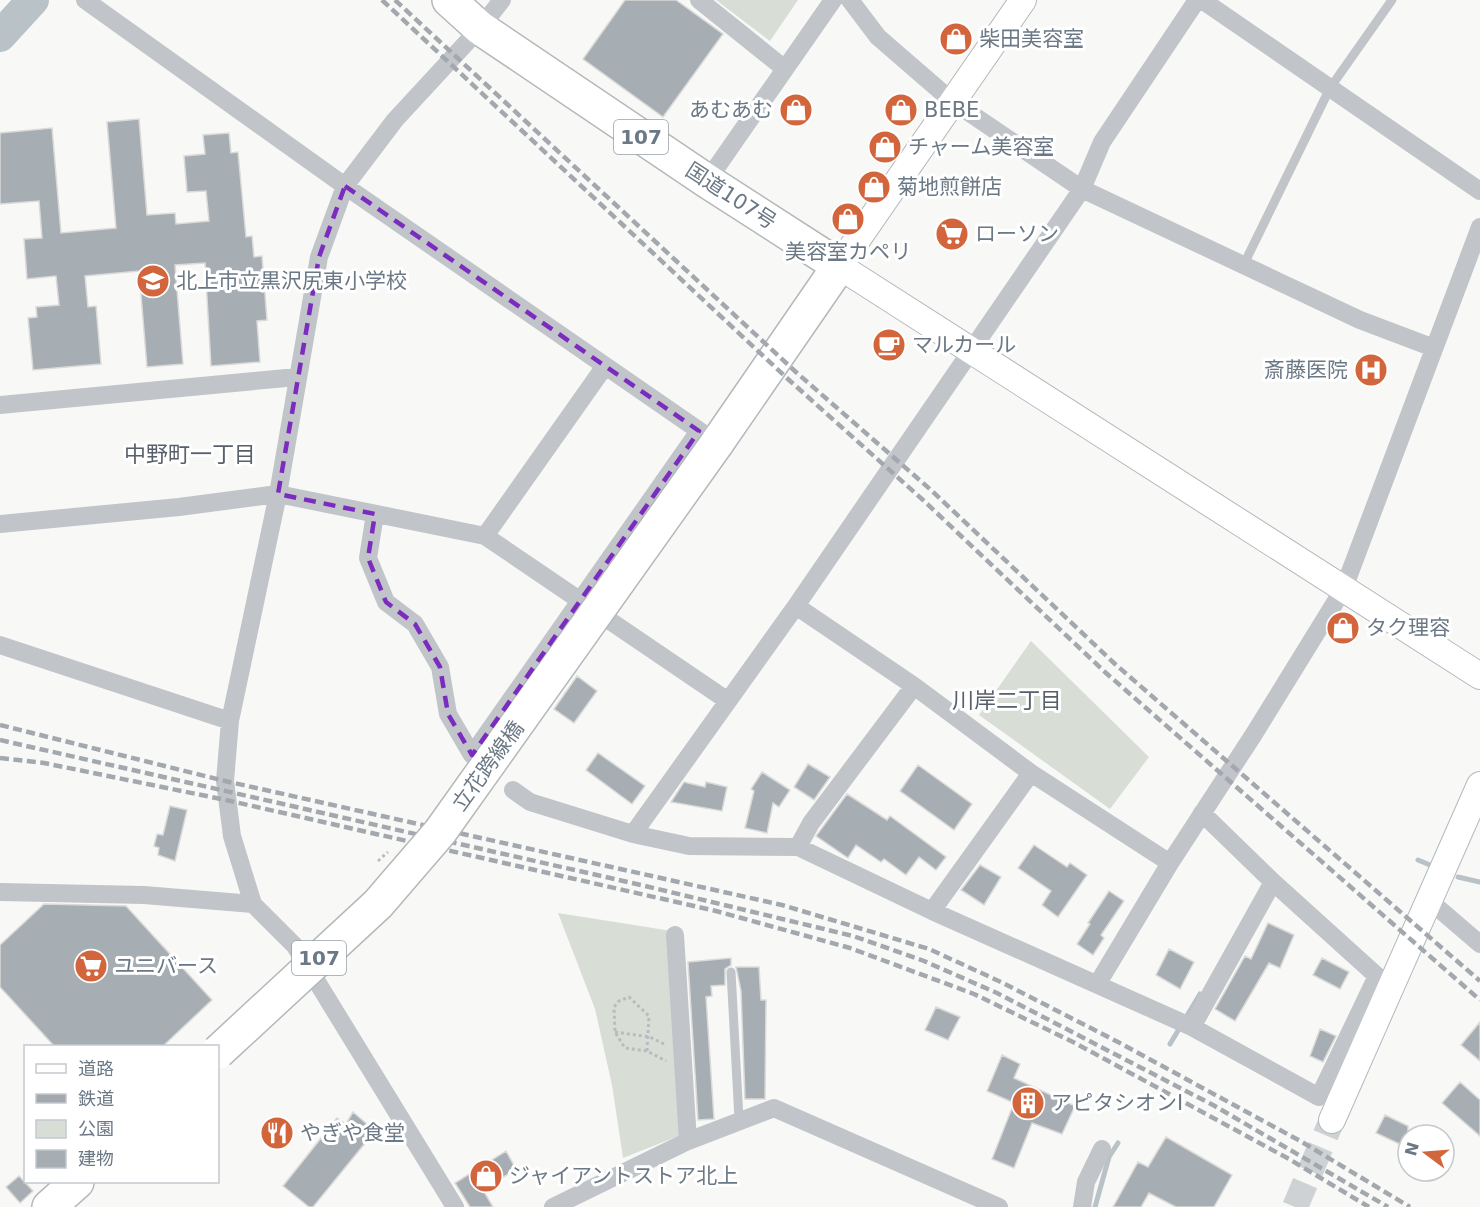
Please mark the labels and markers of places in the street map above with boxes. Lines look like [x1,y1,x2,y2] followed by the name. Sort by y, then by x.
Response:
[938,21,974,57] shop icon: 柴田美容室
[979,27,1084,51] place label: 柴田美容室
[778,92,814,128] shop icon: あむあむ
[883,92,919,128] shop icon: BEBE
[689,98,773,122] place label: あむあむ
[924,98,979,122] place label: BEBE
[867,129,903,165] shop icon: チャーム美容室
[908,135,1054,159] place label: チャーム美容室
[856,169,892,205] shop icon: 菊地煎餅店
[897,175,1002,199] place label: 菊地煎餅店
[830,201,866,237] shop icon: 美容室カペリ
[934,216,970,252] supermarket icon: ローソン
[975,222,1059,246] place label: ローソン
[785,240,911,264] place label: 美容室カペリ
[135,263,171,299] school or university icon: 北上市立黒沢尻東小学校
[176,269,407,293] place label: 北上市立黒沢尻東小学校
[871,327,907,363] cafe icon: マルカール
[912,333,1016,357] place label: マルカール
[1353,352,1389,388] hospital icon: 斎藤医院
[1264,358,1348,382] place label: 斎藤医院
[1325,610,1361,646] shop icon: タク理容
[1366,616,1450,640] place label: タク理容
[73,948,109,984] supermarket icon: ユニバース
[114,954,218,978] place label: ユニバース
[1010,1085,1046,1121] building icon: アピタシオンI
[1051,1091,1183,1115] place label: アピタシオンI
[259,1115,295,1151] restaurant icon: やぎや食堂
[300,1121,405,1145] place label: やぎや食堂
[468,1158,504,1194] shop icon: ジャイアントストア北上
[509,1164,738,1188] place label: ジャイアントストア北上

